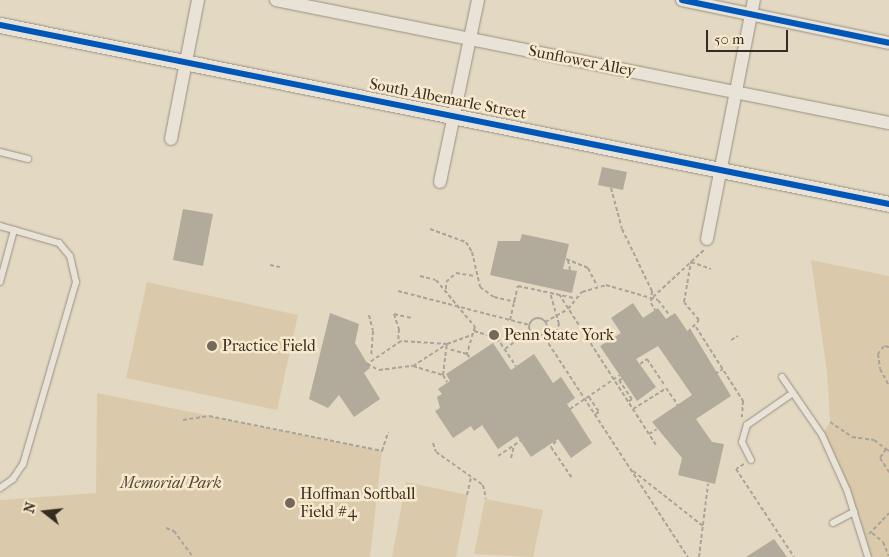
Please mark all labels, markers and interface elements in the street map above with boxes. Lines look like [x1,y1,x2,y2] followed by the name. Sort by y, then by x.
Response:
[709,20,792,52] scale bar
[714,30,744,48] text: 50 m
[527,41,637,81] street label: Sunflower Alley
[368,74,528,124] street label: South Albemarle Street
[504,325,614,345] place label: Penn State York
[488,329,500,341] marker: Penn State York
[222,336,316,356] place label: Practice Field
[206,340,218,352] marker: Practice Field
[120,473,222,493] park label: Memorial Park
[300,484,415,522] place label: Hoffman Softball Field #4
[20,487,70,537] north arrow
[284,497,296,509] marker: Hoffman Softball Field #4
[20,500,40,515] text: N

